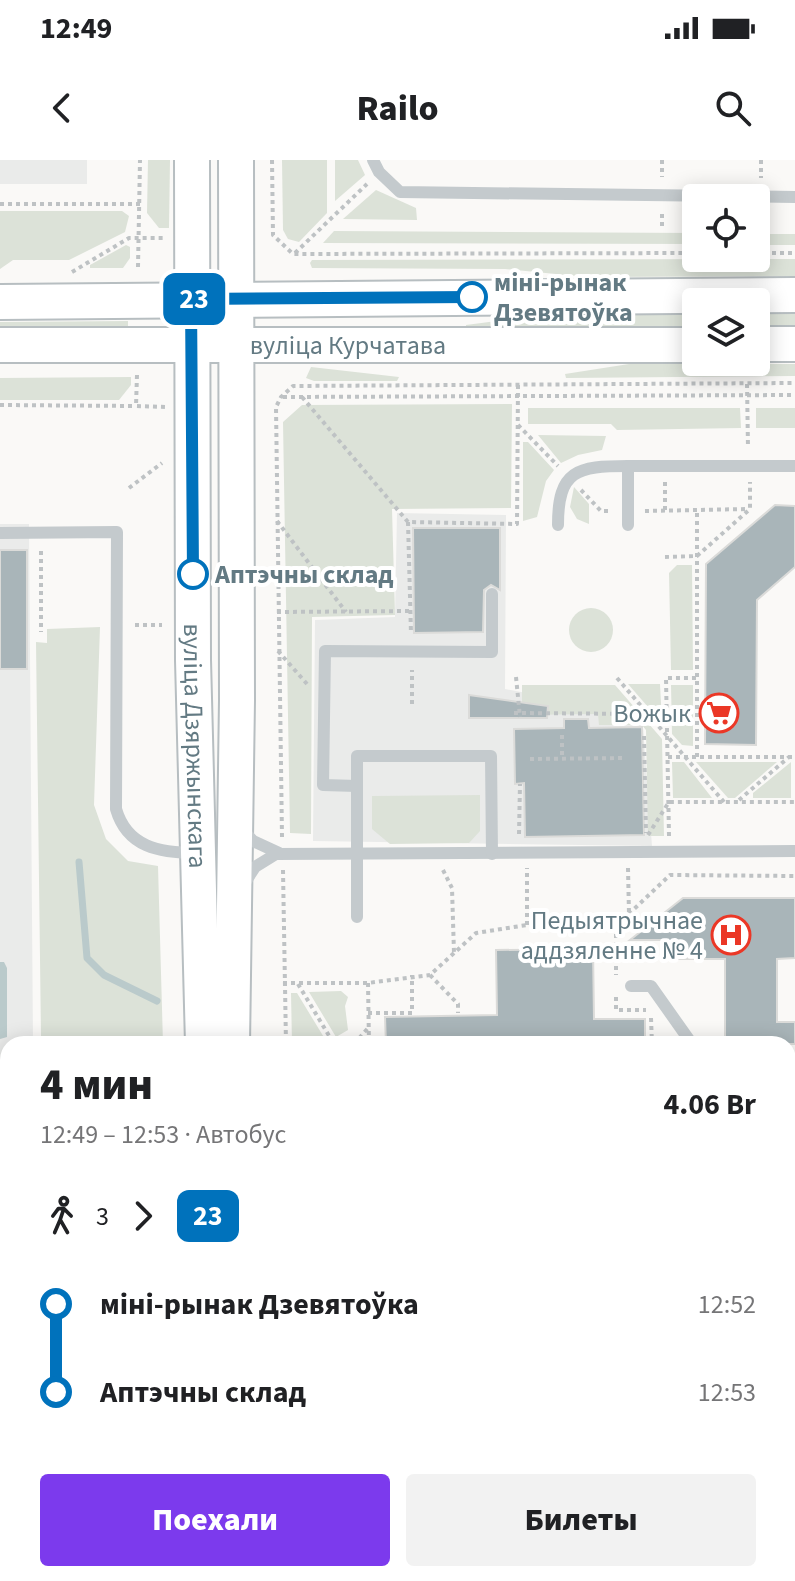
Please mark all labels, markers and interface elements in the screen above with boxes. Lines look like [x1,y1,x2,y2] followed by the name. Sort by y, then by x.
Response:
[40,7,112,50] text: 12:49
[357,83,438,134] text: Railo
[40,86,84,130] icon: back
[711,86,755,130] icon: search
[682,184,770,376] map controls
[682,184,770,272] button: locate
[494,264,633,331] place label: міні-рынак Дзевятоўка
[158,273,230,325] line badge: 23
[179,279,209,319] text: 23
[457,282,487,312] marker: міні-рынак Дзевятоўка
[682,288,770,376] button: layers
[250,327,446,364] street label: вуліца Курчатава
[214,556,394,593] place label: Аптэчны склад
[178,559,208,589] marker: Аптэчны склад
[174,623,217,869] street label: вуліца Дзяржынскага
[698,692,740,734] supermarket icon: Вожык
[613,695,691,732] place label: Вожык
[521,902,703,969] place label: Педыятрычнае аддзяленне № 4
[710,914,752,956] hospital icon: Педыятрычнае аддзяленне № 4
[40,1054,153,1117] text: 4 мин
[663,1083,756,1126] text: 4.06 Br
[40,1116,286,1153] text: 12:49 – 12:53 · Автобус
[40,1194,84,1238] icon: walk
[121,1194,165,1238] icon: forward
[193,1196,223,1236] text: 23
[96,1198,109,1235] text: 3
[100,1283,419,1326] text: міні-рынак Дзевятоўка
[698,1286,756,1323] text: 12:52
[100,1371,306,1414] text: Аптэчны склад
[698,1374,756,1411] text: 12:53
[40,1474,390,1566] button: Поехали
[406,1474,756,1566] button: Билеты

